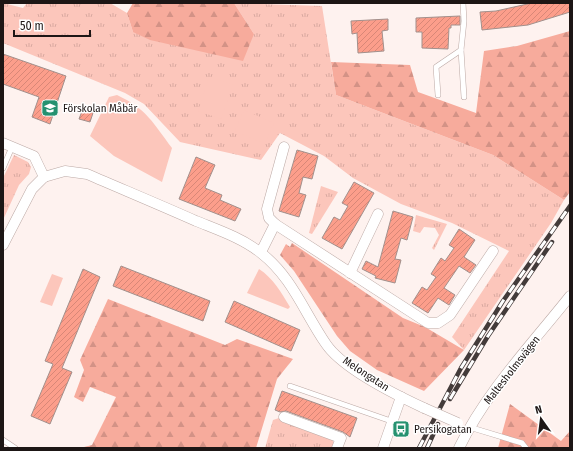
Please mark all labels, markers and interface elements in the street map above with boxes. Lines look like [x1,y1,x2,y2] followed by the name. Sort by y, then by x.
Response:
[14,12,90,38] scale bar
[20,19,44,33] text: 50 m
[40,98,60,118] school or university icon: Förskolan Måbär
[63,102,137,115] place label: Förskolan Måbär
[481,333,543,407] street label: Maltesholmsvägen
[340,354,392,394] street label: Melongatan
[521,399,561,439] north arrow
[534,403,543,417] text: N
[391,419,411,439] bus stop icon: Persikogatan
[414,423,472,436] place label: Persikogatan

